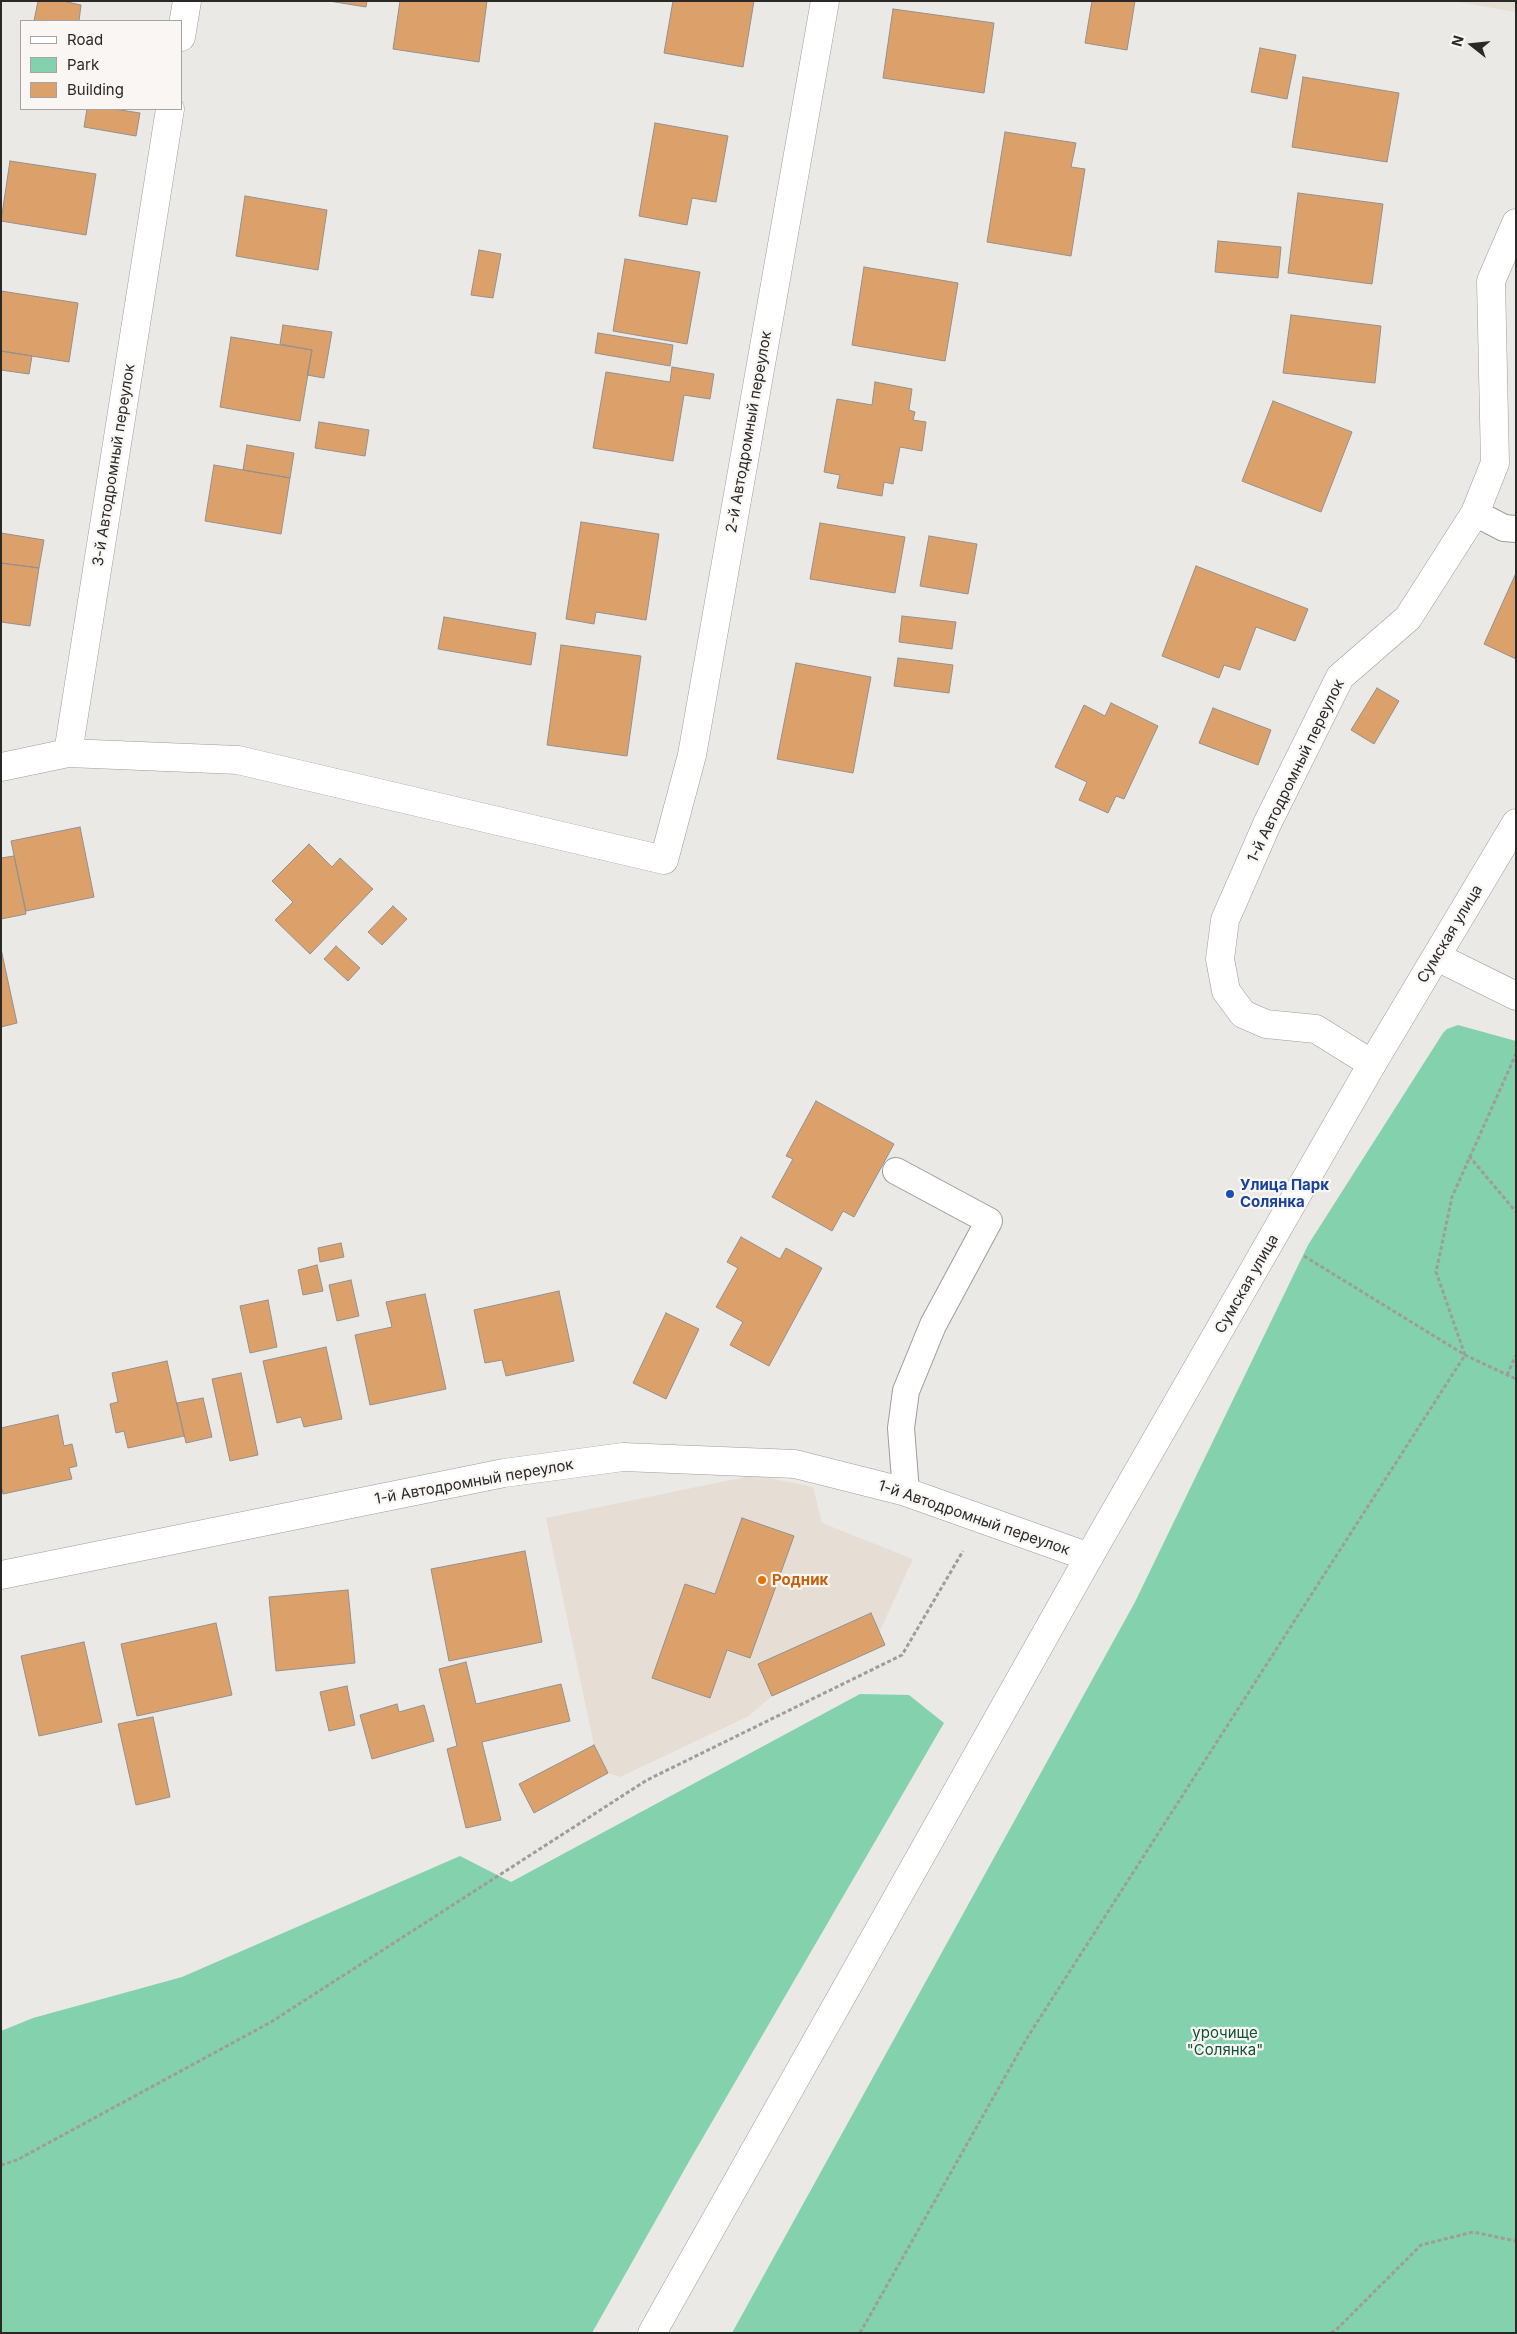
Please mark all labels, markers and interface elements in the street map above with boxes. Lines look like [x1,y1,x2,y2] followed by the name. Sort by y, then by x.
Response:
[20,20,182,110] legend
[1447,20,1497,70] north arrow
[67,30,103,49] text: Road
[1447,33,1467,48] text: N
[67,55,99,74] text: Park
[67,80,124,99] text: Building
[722,330,776,534] street label: 2-й Автодромный переулок
[89,363,139,567] street label: 3-й Автодромный переулок
[1244,677,1348,865] street label: 1-й Автодромный переулок
[1414,882,1486,986] street label: Сумская улица
[1240,1176,1329,1211] place label: Улица Парк Солянка
[1224,1188,1236,1200] marker: Улица Парк Солянка
[1211,1231,1283,1337] street label: Сумская улица
[373,1456,575,1508] street label: 1-й Автодромный переулок
[876,1477,1072,1559] street label: 1-й Автодромный переулок
[772,1571,828,1589] place label: Родник
[756,1574,768,1586] marker: Родник
[1187,2024,1263,2059] park label: урочище "Солянка"

